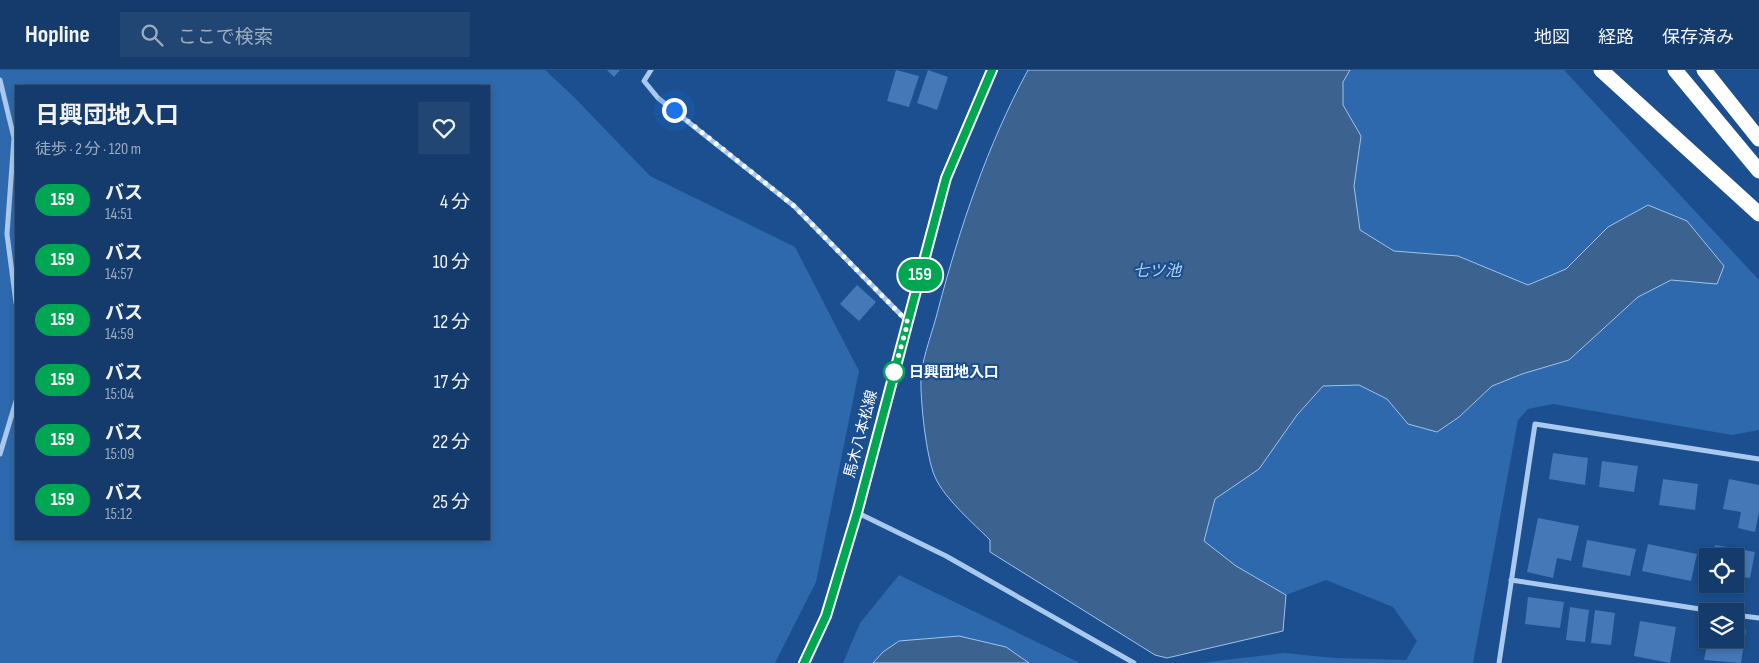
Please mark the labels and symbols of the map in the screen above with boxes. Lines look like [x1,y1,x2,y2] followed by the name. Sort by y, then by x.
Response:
[662,98,687,123] your location
[891,259,949,291] line badge: 159
[1133,262,1183,281] water label: 七ツ池
[883,361,905,383] marker: 日興団地入口
[909,363,999,382] place label: 日興団地入口
[840,388,882,480] street label: 馬木八本松線

